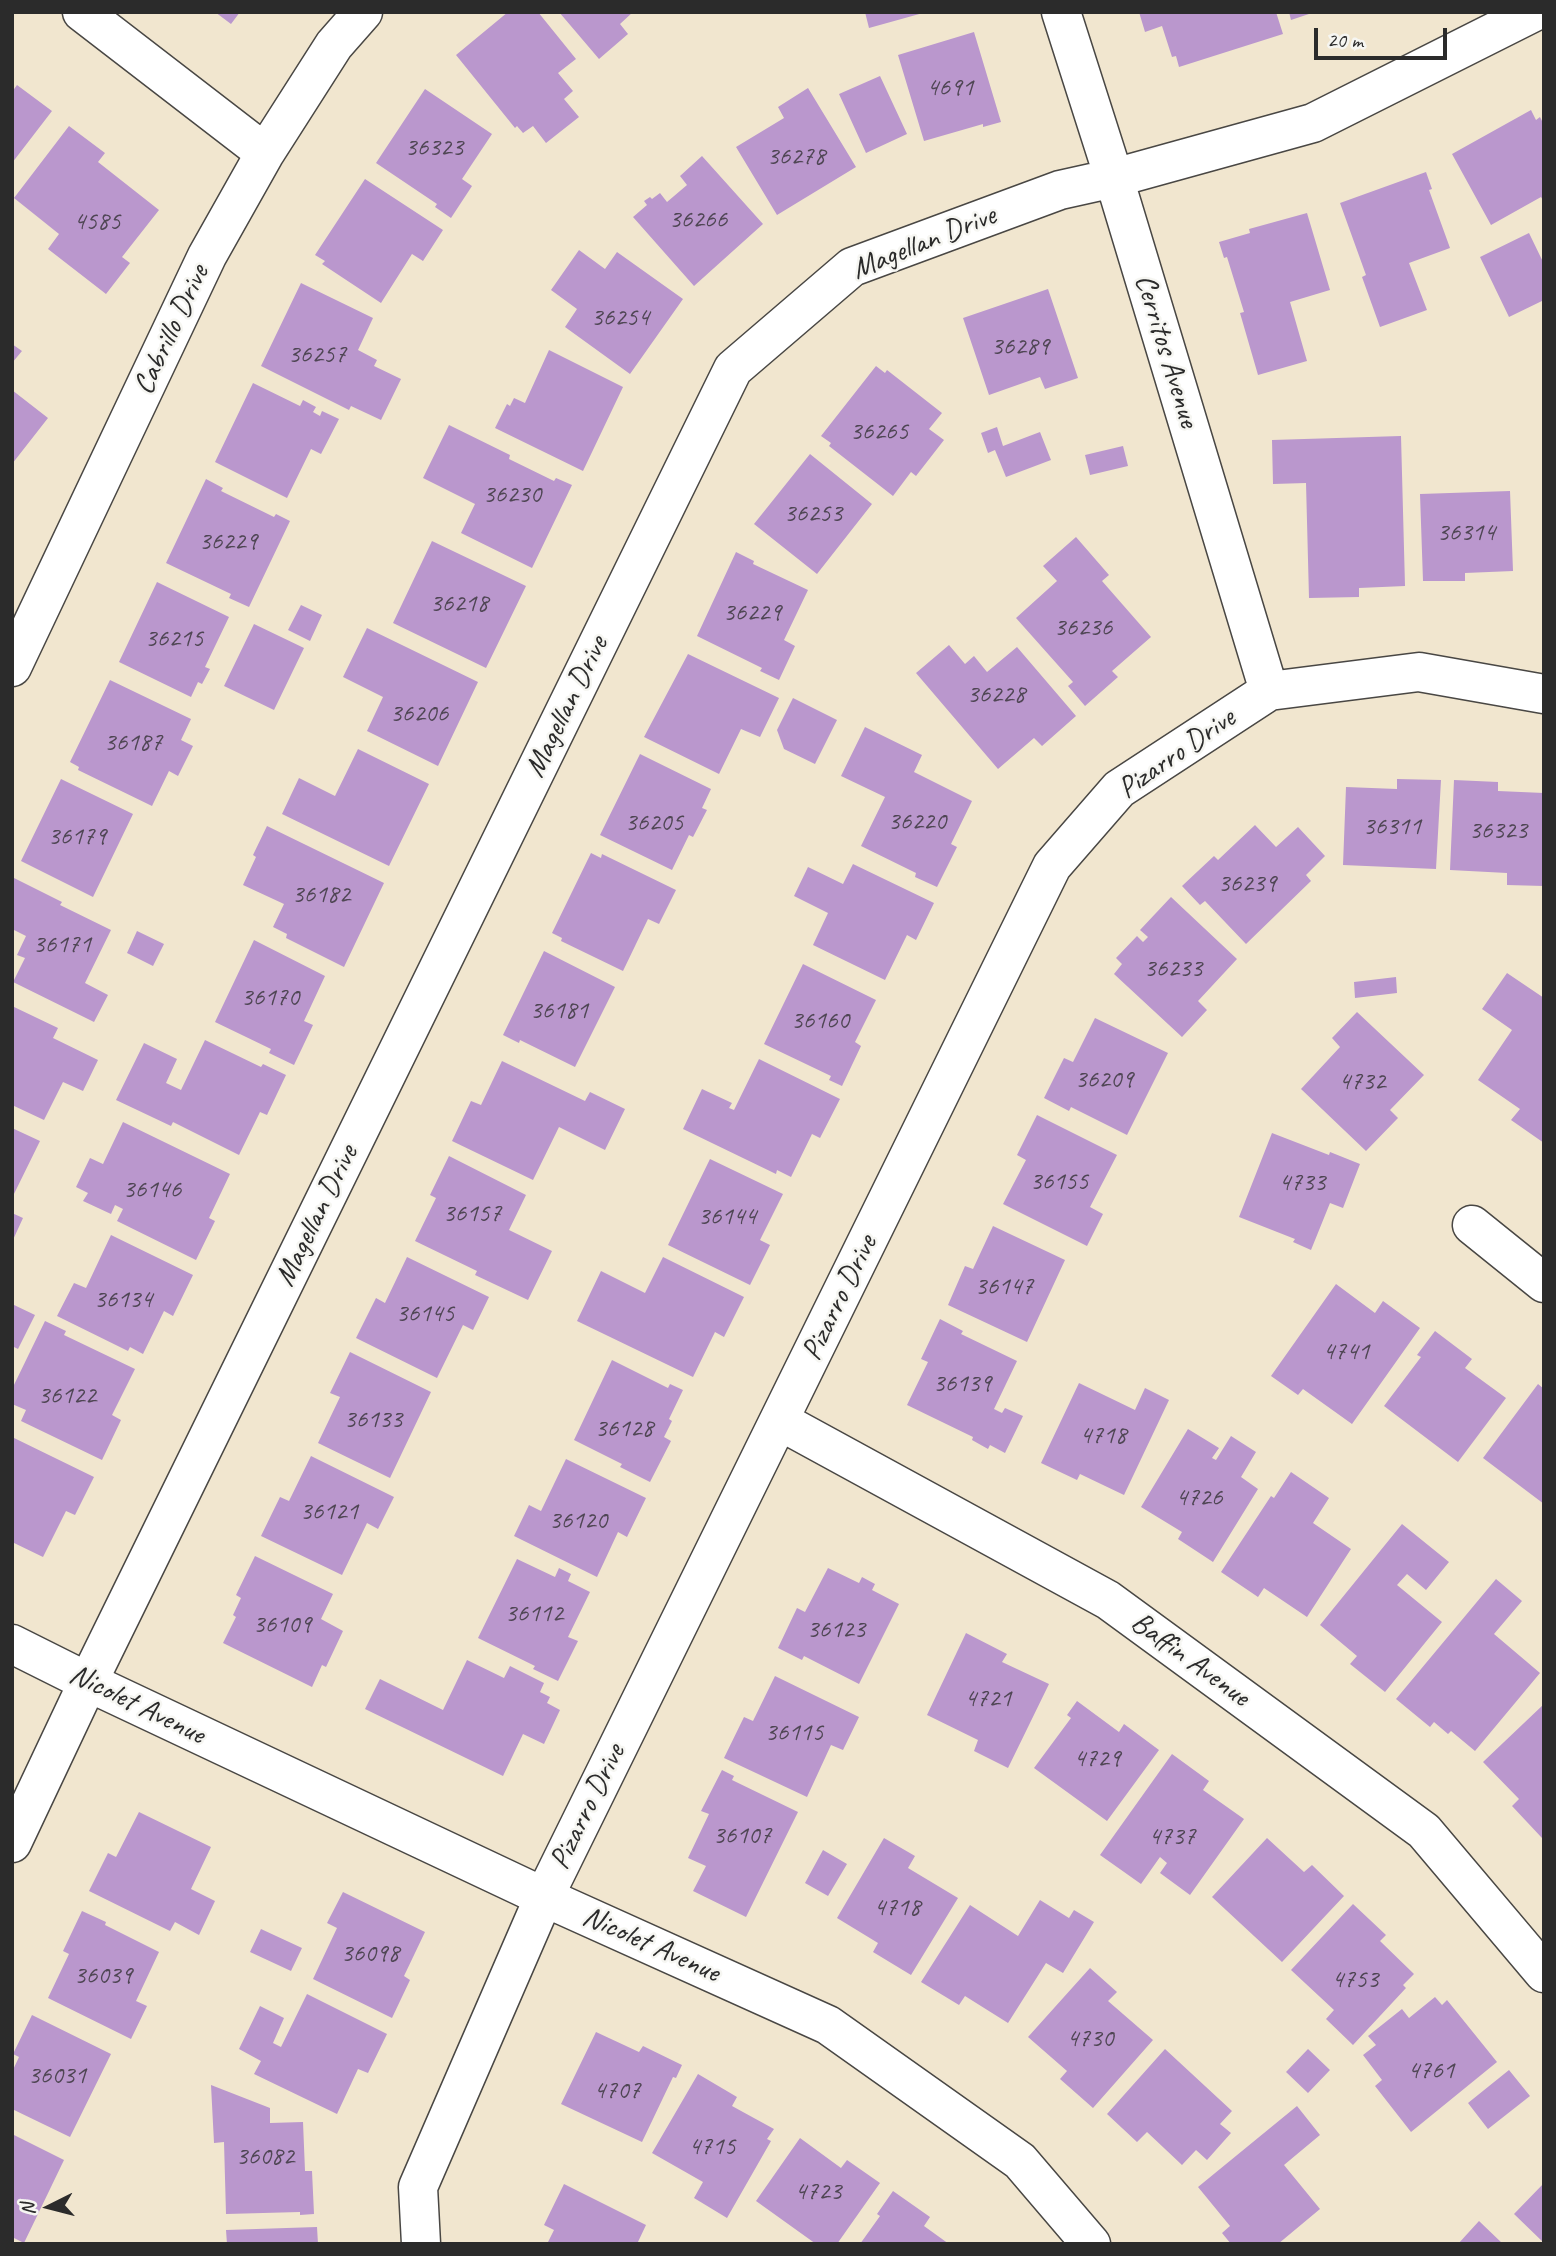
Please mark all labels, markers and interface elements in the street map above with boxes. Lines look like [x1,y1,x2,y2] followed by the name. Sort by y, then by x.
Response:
[1318,14,1451,58] scale bar
[1327,27,1363,53] text: 20 m
[927,72,973,104] house number: 4691
[405,132,463,164] house number: 36323
[767,141,825,173] house number: 36278
[847,198,1001,288] street label: Magellan Drive
[669,204,727,236] house number: 36266
[74,206,120,238] house number: 4585
[126,260,218,400] street label: Cabrillo Drive
[1126,270,1206,432] street label: Cerritos Avenue
[591,302,649,334] house number: 36254
[991,331,1049,363] house number: 36289
[288,339,346,371] house number: 36257
[850,416,908,448] house number: 36265
[483,479,541,511] house number: 36230
[784,498,842,530] house number: 36253
[1437,517,1495,549] house number: 36314
[199,526,257,558] house number: 36229
[430,588,488,620] house number: 36218
[723,597,781,629] house number: 36229
[1054,612,1112,644] house number: 36236
[145,623,203,655] house number: 36215
[517,631,617,783] street label: Magellan Drive
[967,679,1025,711] house number: 36228
[390,698,448,730] house number: 36206
[1112,701,1242,807] street label: Pizarro Drive
[104,727,162,759] house number: 36187
[888,806,946,838] house number: 36220
[625,807,683,839] house number: 36205
[1363,811,1421,843] house number: 36311
[1469,815,1527,847] house number: 36323
[48,821,106,853] house number: 36179
[1218,868,1276,900] house number: 36239
[292,879,350,911] house number: 36182
[33,929,91,961] house number: 36171
[1144,953,1202,985] house number: 36233
[241,982,299,1014] house number: 36170
[530,995,588,1027] house number: 36181
[791,1005,849,1037] house number: 36160
[1075,1064,1133,1096] house number: 36209
[1339,1066,1385,1098] house number: 4732
[267,1140,367,1292] street label: Magellan Drive
[1030,1166,1088,1198] house number: 36155
[1279,1167,1325,1199] house number: 4733
[123,1174,181,1206] house number: 36146
[443,1198,501,1230] house number: 36157
[698,1201,756,1233] house number: 36144
[794,1230,886,1366] street label: Pizarro Drive
[975,1271,1033,1303] house number: 36147
[94,1284,152,1316] house number: 36134
[396,1298,454,1330] house number: 36145
[1323,1336,1369,1368] house number: 4741
[933,1368,991,1400] house number: 36139
[38,1380,96,1412] house number: 36122
[344,1404,402,1436] house number: 36133
[595,1413,653,1445] house number: 36128
[1080,1420,1126,1452] house number: 4718
[1176,1482,1222,1514] house number: 4726
[300,1496,358,1528] house number: 36121
[549,1505,607,1537] house number: 36120
[505,1598,563,1630] house number: 36112
[1124,1605,1256,1715] street label: Baffin Avenue
[253,1609,311,1641] house number: 36109
[807,1614,865,1646] house number: 36123
[63,1657,211,1753] street label: Nicolet Avenue
[965,1683,1011,1715] house number: 4721
[765,1717,823,1749] house number: 36115
[542,1739,634,1875] street label: Pizarro Drive
[1074,1743,1120,1775] house number: 4729
[713,1820,771,1852] house number: 36107
[1149,1821,1195,1853] house number: 4737
[874,1892,920,1924] house number: 4718
[577,1899,725,1991] street label: Nicolet Avenue
[341,1938,399,1970] house number: 36098
[74,1960,132,1992] house number: 36039
[1332,1964,1378,1996] house number: 4753
[1067,2023,1113,2055] house number: 4730
[1408,2055,1454,2087] house number: 4761
[28,2060,86,2092] house number: 36031
[594,2075,640,2107] house number: 4707
[689,2131,735,2163] house number: 4715
[236,2141,294,2173] house number: 36082
[14,2172,84,2242] north arrow
[795,2176,841,2208] house number: 4723
[16,2202,41,2216] text: N

